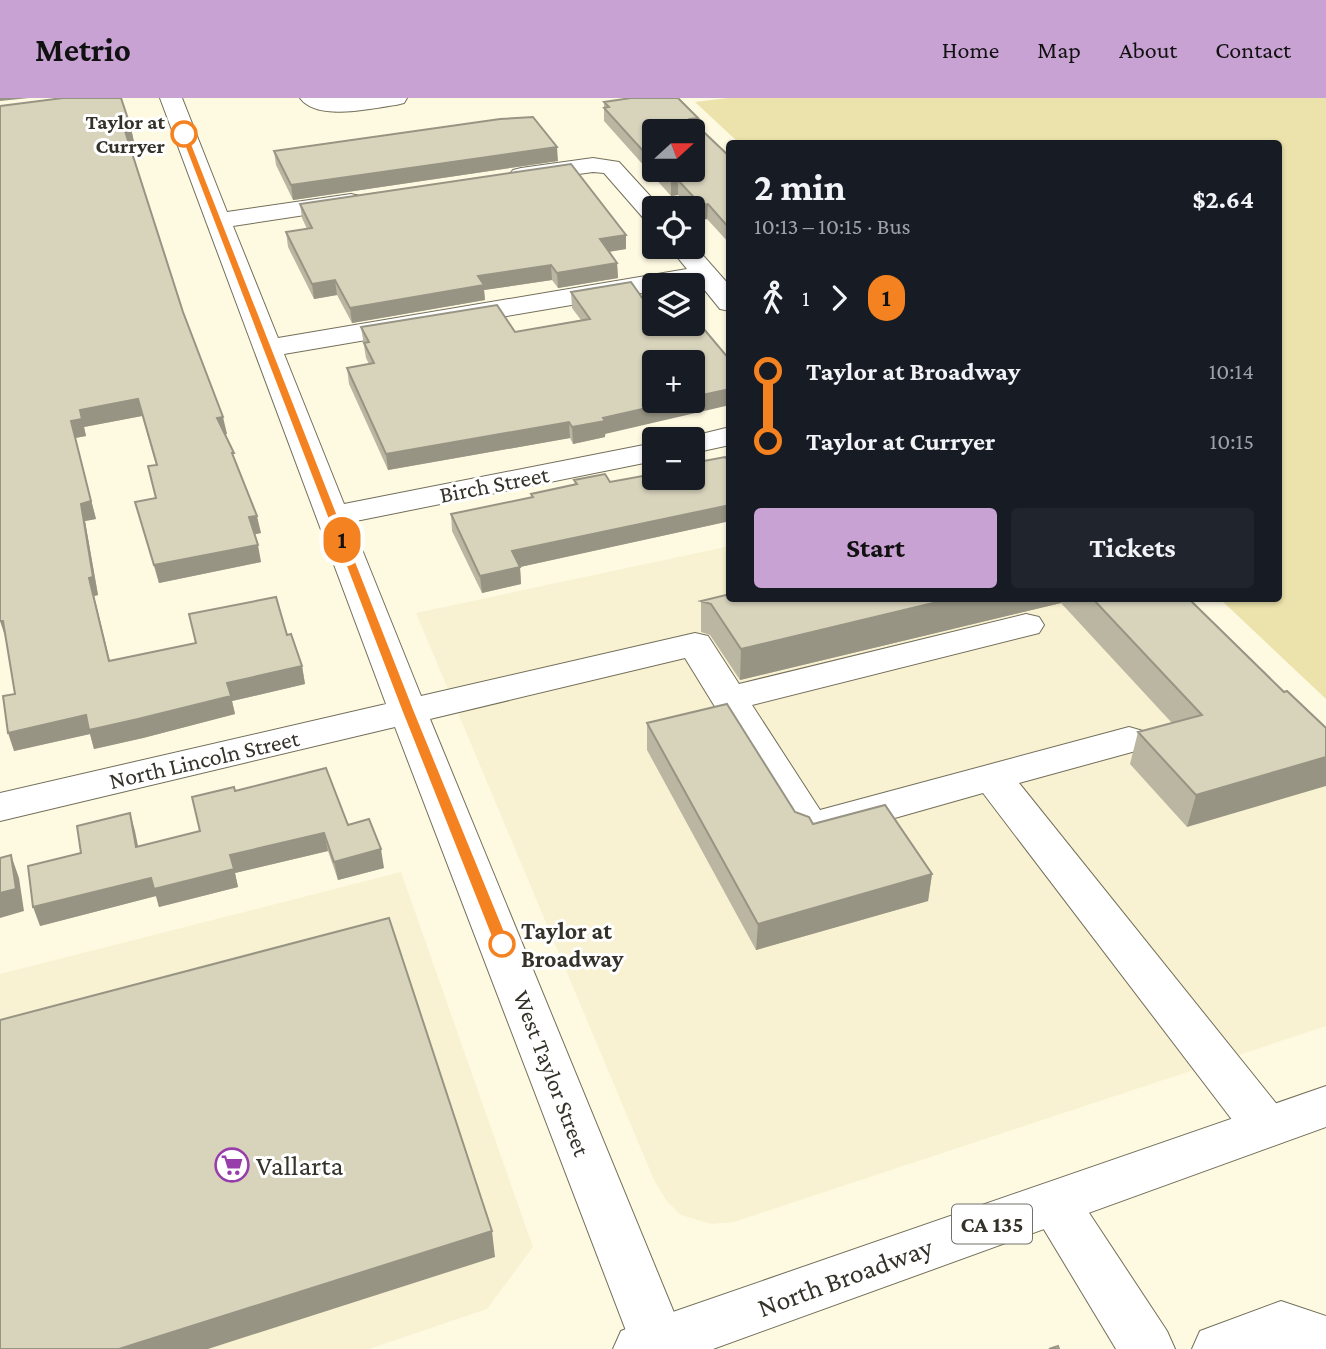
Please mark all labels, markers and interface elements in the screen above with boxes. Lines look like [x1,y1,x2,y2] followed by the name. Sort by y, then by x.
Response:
[35,31,131,68] text: Metrio
[942,36,999,63] text: Home
[1037,36,1081,63] text: Map
[1119,36,1177,63] text: About
[1215,36,1291,63] text: Contact
[86,110,166,158] place label: Taylor at Curryer
[642,119,705,182] north arrow
[642,119,705,490] map controls
[171,121,197,147] marker: Taylor at Curryer
[754,166,846,208] text: 2 min
[1193,185,1254,214] text: $2.64
[642,196,705,259] button: locate
[754,213,911,239] text: 10:13 – 10:15 · Bus
[642,273,705,336] button: layers
[754,279,792,317] icon: walk
[820,279,858,317] icon: forward
[882,284,891,311] text: 1
[802,285,810,311] text: 1
[642,350,705,413] button: +
[806,357,1020,386] text: Taylor at Broadway
[1209,358,1254,384] text: 10:14
[642,427,705,490] button: −
[806,427,996,456] text: Taylor at Curryer
[1210,428,1254,454] text: 10:15
[437,460,552,508] street label: Birch Street
[754,508,997,588] button: Start
[1011,508,1254,588] button: Tickets
[319,517,365,563] line badge: 1
[338,526,346,553] text: 1
[106,724,303,794] street label: North Lincoln Street
[521,917,624,972] place label: Taylor at Broadway
[489,931,515,957] marker: Taylor at Broadway
[508,986,596,1161] street label: West Taylor Street
[213,1146,251,1184] supermarket icon: Vallarta
[256,1150,343,1181] place label: Vallarta
[952,1204,1032,1244] road number: CA 135
[753,1231,938,1323] street label: North Broadway

